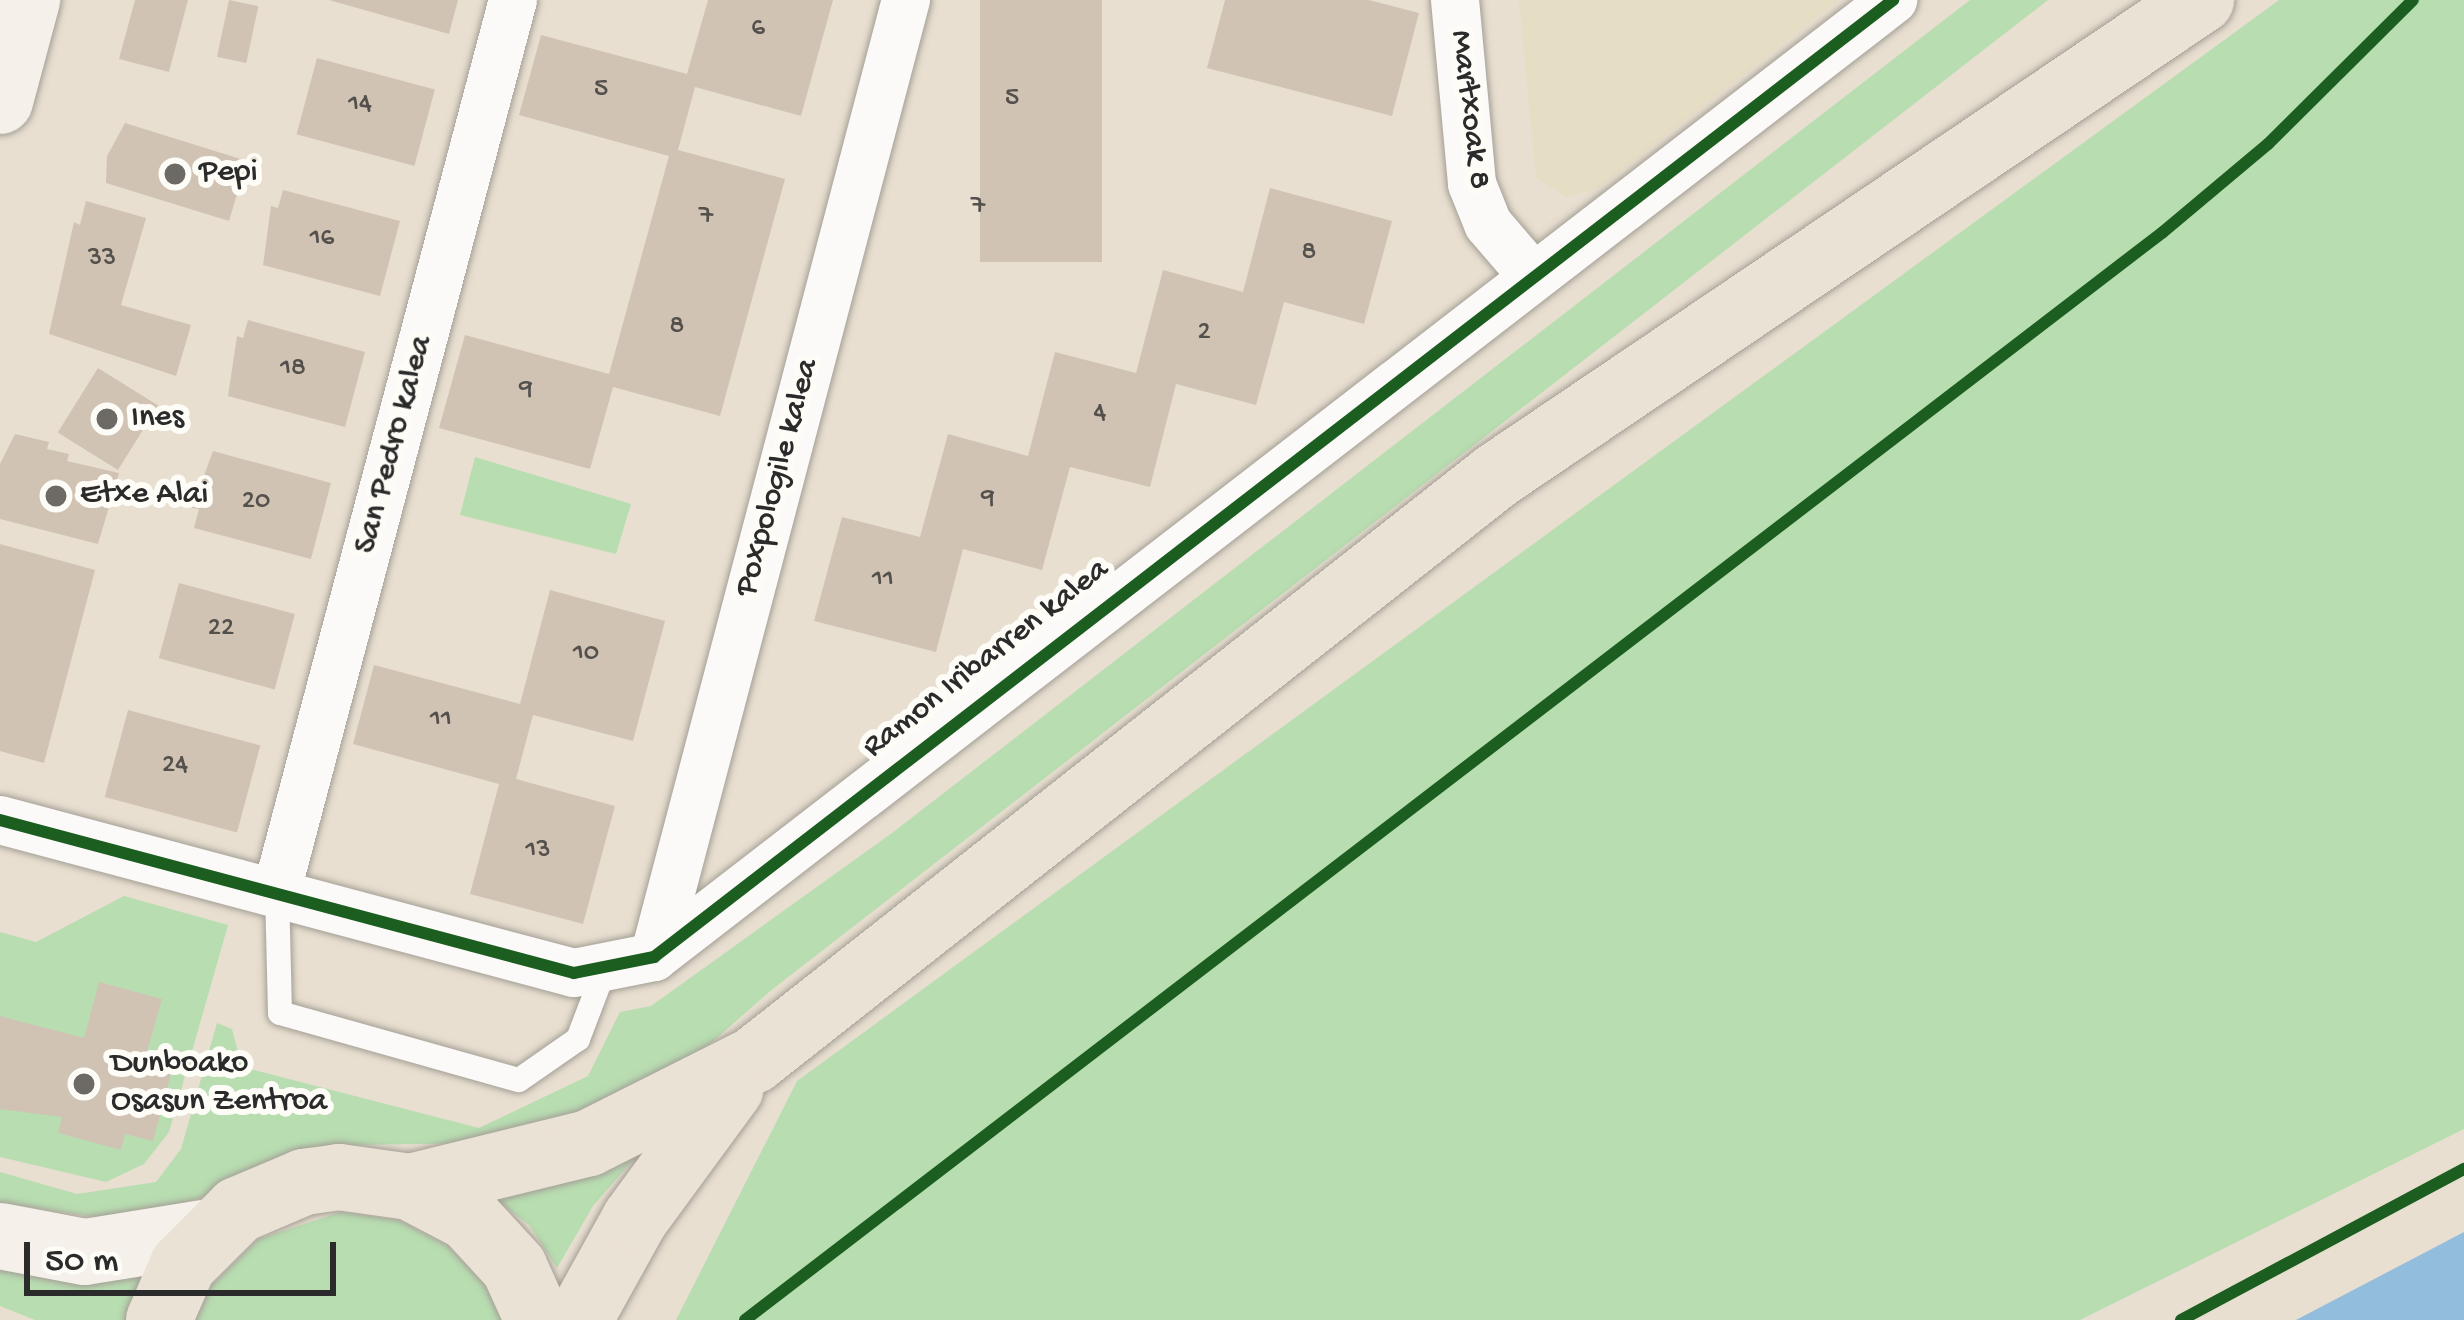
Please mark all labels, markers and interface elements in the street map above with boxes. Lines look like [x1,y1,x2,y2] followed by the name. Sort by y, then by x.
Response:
[751,14,765,46] house number: 6
[1439,28,1497,192] street label: Martxoak 8
[594,75,608,107] house number: 5
[1005,84,1019,116] house number: 5
[348,90,372,122] house number: 14
[199,154,258,194] place label: Pepi
[162,161,188,187] marker: Pepi
[971,192,985,224] house number: 7
[699,202,713,234] house number: 7
[310,224,334,256] house number: 16
[1302,238,1316,270] house number: 8
[88,244,116,276] house number: 33
[670,312,684,344] house number: 8
[1197,318,1211,350] house number: 2
[347,332,443,558] street label: San Pedro kalea
[280,354,306,386] house number: 18
[728,355,830,601] street label: Poxpologile kalea
[519,375,533,407] house number: 9
[131,399,184,439] place label: Ines
[1094,399,1106,431] house number: 4
[94,406,120,432] marker: Ines
[80,476,208,516] place label: Etxe Alai
[43,483,69,509] marker: Etxe Alai
[981,484,995,516] house number: 9
[242,487,270,519] house number: 20
[856,552,1118,768] street label: Ramon Iribarren kalea
[872,565,894,597] house number: 11
[208,614,234,646] house number: 22
[573,639,599,671] house number: 10
[430,705,452,737] house number: 11
[162,751,188,783] house number: 24
[526,836,550,868] house number: 13
[111,1045,327,1123] place label: Dunboako Osasun Zentroa
[68,1068,100,1100] marker: Dunboako Osasun Zentroa
[30,1218,342,1292] scale bar
[45,1241,118,1284] text: 50 m

